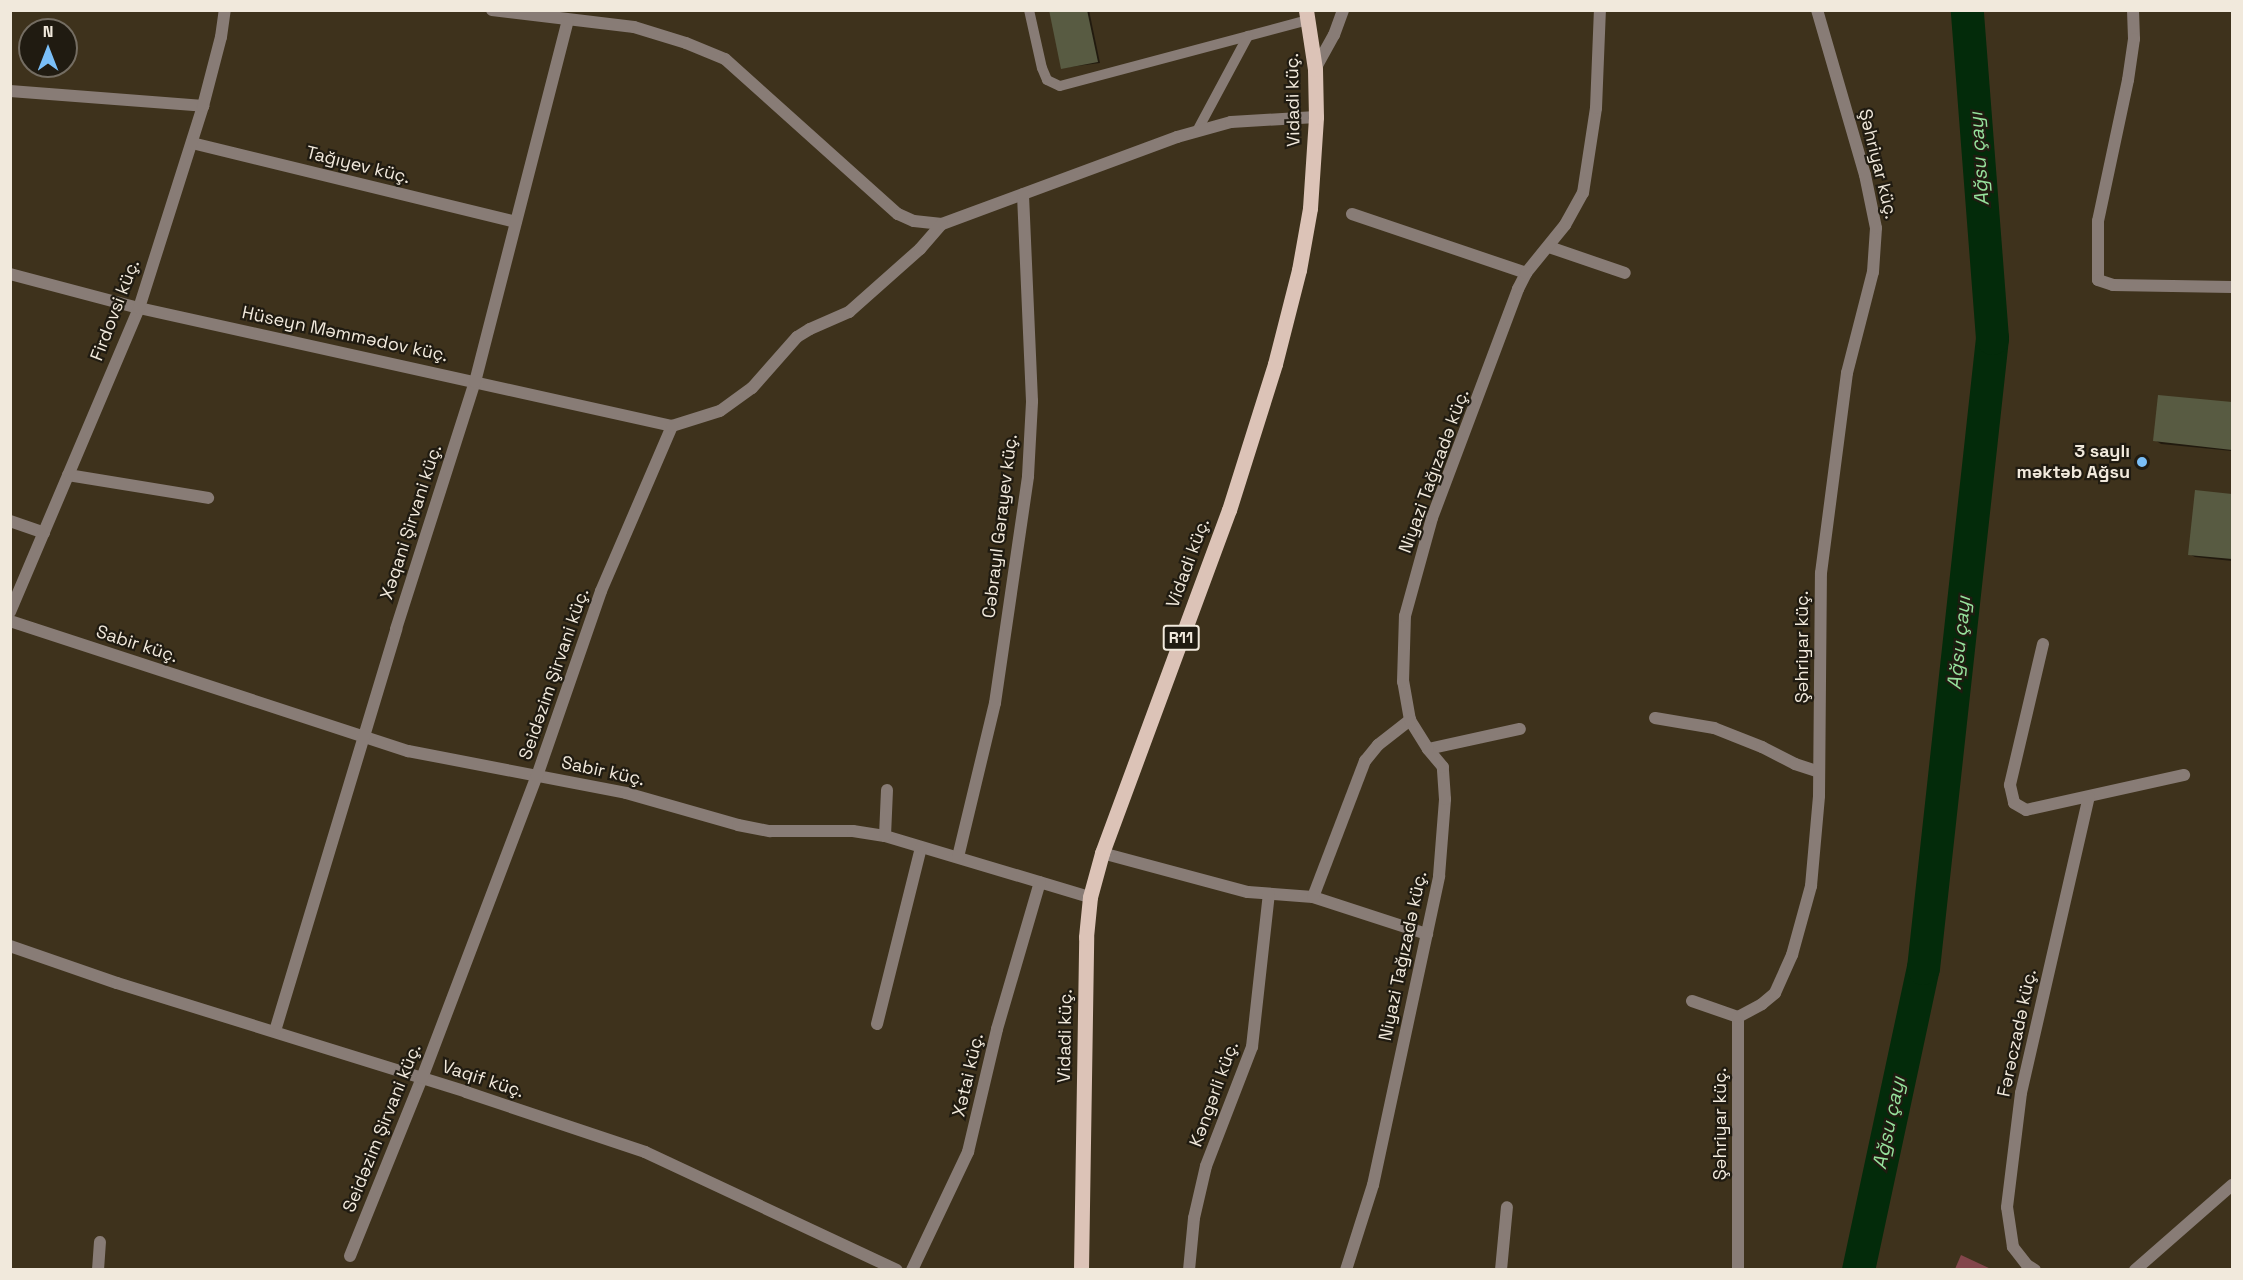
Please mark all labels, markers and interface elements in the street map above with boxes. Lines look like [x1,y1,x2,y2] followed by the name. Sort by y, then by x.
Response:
[18,18,78,78] north arrow
[43,21,53,42] text: N
[1281,53,1305,147] street label: Vidadi küç.
[1854,107,1902,221] street label: Şəhriyar küç.
[1964,111,1994,207] water label: Ağsu çayı
[304,142,412,188] street label: Tağıyev küç.
[86,256,144,364] street label: Firdovsi küç.
[240,302,450,366] street label: Hüseyn Məmmədov küç.
[1394,386,1474,556] street label: Niyazi Tağızadə küç.
[978,433,1022,619] street label: Cəbrayıl Gərayev küç.
[2016,441,2130,484] place label: 3 saylı məktəb Ağsu
[376,442,446,602] street label: Xəqani Şirvani küç.
[2135,455,2149,469] marker: 3 saylı məktəb Ağsu
[1162,515,1214,611] street label: Vidadi küç.
[515,585,593,763] street label: Seidəzim Şirvani küç.
[1791,591,1813,703] street label: Şəhriyar küç.
[1942,595,1976,691] water label: Ağsu çayı
[93,621,181,667] street label: Sabir küç.
[1162,625,1200,651] road number: R11
[559,752,647,790] street label: Sabir küç.
[1374,869,1432,1043] street label: Niyazi Tağızadə küç.
[1993,967,2041,1099] street label: Fərəczadə küç.
[1053,989,1077,1083] street label: Vidadi küç.
[948,1031,988,1119] street label: Xətai küç.
[1185,1038,1243,1150] street label: Kəngərli küç.
[338,1041,426,1215] street label: Seidəzim Şirvani küç.
[439,1056,527,1102] street label: Vaqif küç.
[1709,1068,1731,1180] street label: Şəhriyar küç.
[1868,1075,1910,1171] water label: Ağsu çayı

